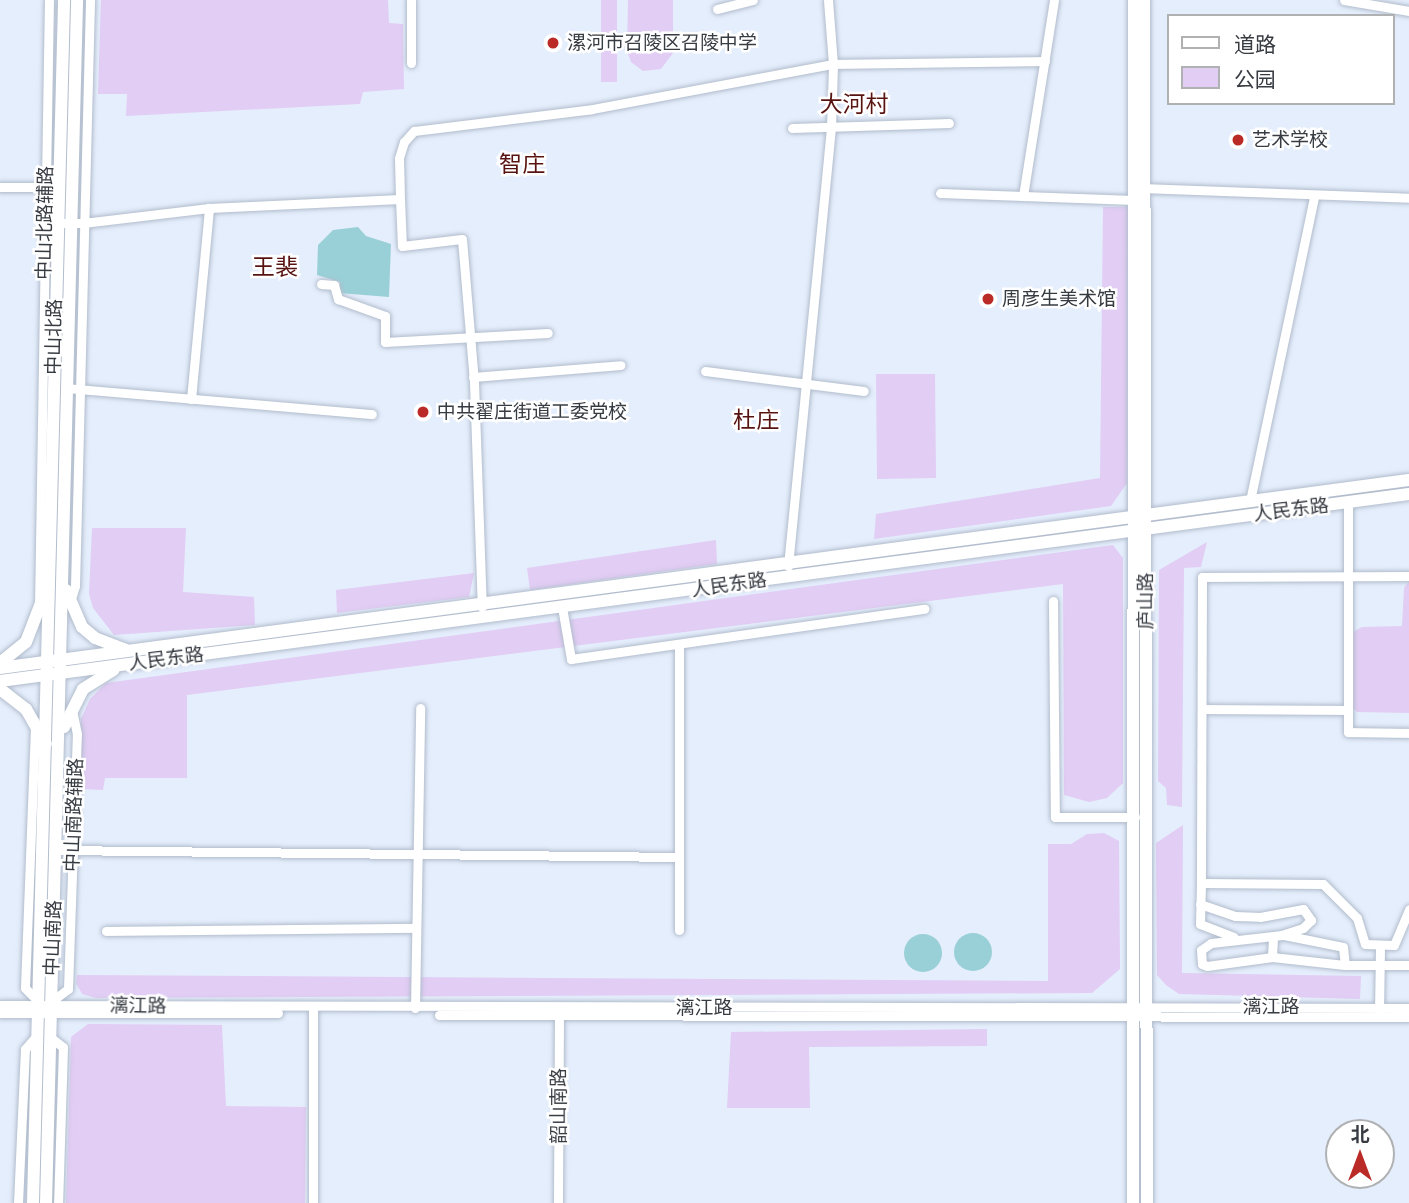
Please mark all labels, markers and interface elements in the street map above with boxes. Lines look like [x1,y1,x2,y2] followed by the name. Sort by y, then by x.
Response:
[1168,14,1395,105] legend
[567,32,757,54] place label: 漯河市召陵区召陵中学
[1234,32,1276,58] text: 道路
[545,35,561,51] marker: 漯河市召陵区召陵中学
[1234,67,1276,93] text: 公园
[820,90,888,118] district label: 大河村
[1252,129,1328,151] place label: 艺术学校
[1230,132,1246,148] marker: 艺术学校
[499,150,545,178] district label: 智庄
[33,166,57,280] street label: 中山北路辅路
[252,253,298,281] district label: 王裴
[1002,288,1116,310] place label: 周彦生美术馆
[980,291,996,307] marker: 周彦生美术馆
[42,299,66,375] street label: 中山北路
[437,401,627,423] place label: 中共翟庄街道工委党校
[415,404,431,420] marker: 中共翟庄街道工委党校
[733,406,779,434] district label: 杜庄
[1252,494,1330,526] street label: 人民东路
[690,568,768,602] street label: 人民东路
[1135,573,1157,629] street label: 庐山路
[127,643,205,675] street label: 人民东路
[61,758,87,872] street label: 中山南路辅路
[40,900,66,976] street label: 中山南路
[109,994,167,1018] street label: 漓江路
[1243,996,1299,1018] street label: 漓江路
[676,997,732,1019] street label: 漓江路
[548,1068,570,1144] street label: 韶山南路
[1325,1119,1395,1189] north arrow
[1350,1123,1370,1146] text: 北

